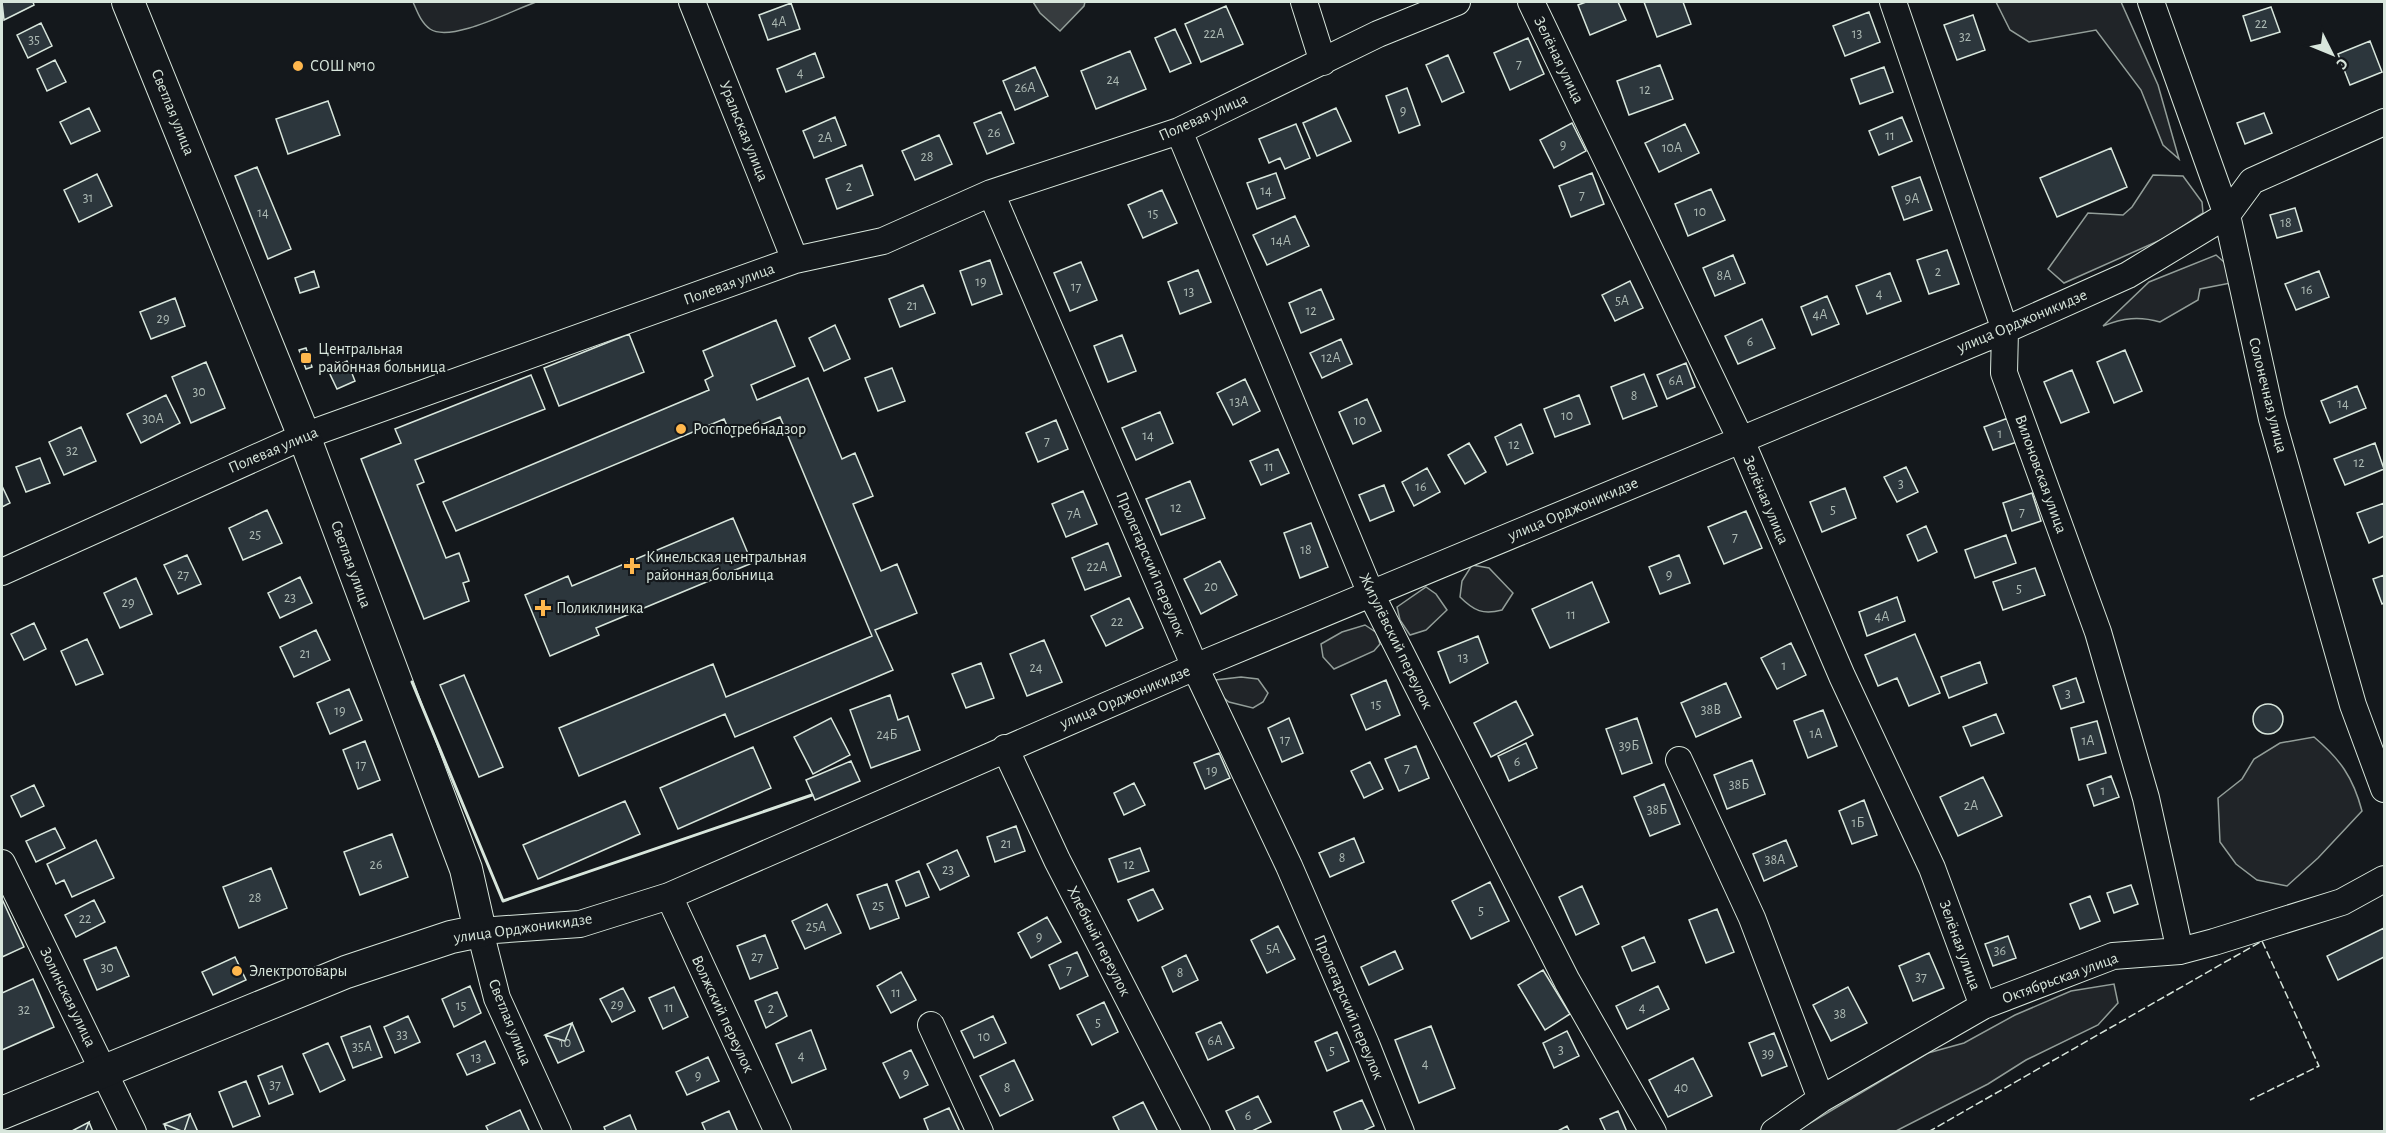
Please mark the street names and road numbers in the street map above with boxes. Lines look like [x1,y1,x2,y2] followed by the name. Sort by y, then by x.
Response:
[1530,14,1587,106] street label: Зелёная улица
[147,67,198,158] street label: Светлая улица
[716,79,771,184] street label: Уральская улица
[1156,90,1250,145] street label: Полевая улица
[681,260,777,309] street label: Полевая улица
[1954,286,2090,357] street label: улица Орджоникидзе
[2245,336,2290,455] street label: Солонечная улица
[2011,413,2070,536] street label: Вилоновская улица
[226,424,320,477] street label: Полевая улица
[1739,453,1792,547] street label: Зелёная улица
[1505,474,1641,545] street label: улица Орджоникидзе
[1112,489,1189,640] street label: Пролетарский переулок
[327,518,374,610] street label: Светлая улица
[1355,571,1436,712] street label: Жигулёвский переулок
[1057,662,1193,733] street label: улица Орджоникидзе
[1063,883,1134,1000] street label: Хлебный переулок
[1935,898,1984,992] street label: Зелёная улица
[452,910,593,947] street label: улица Орджоникидзе
[1310,932,1387,1083] street label: Пролетарский переулок
[36,945,99,1050] street label: Золинская улица
[2000,950,2121,1007] street label: Октябрьская улица
[688,953,757,1076] street label: Волжский переулок
[484,977,535,1068] street label: Светлая улица

